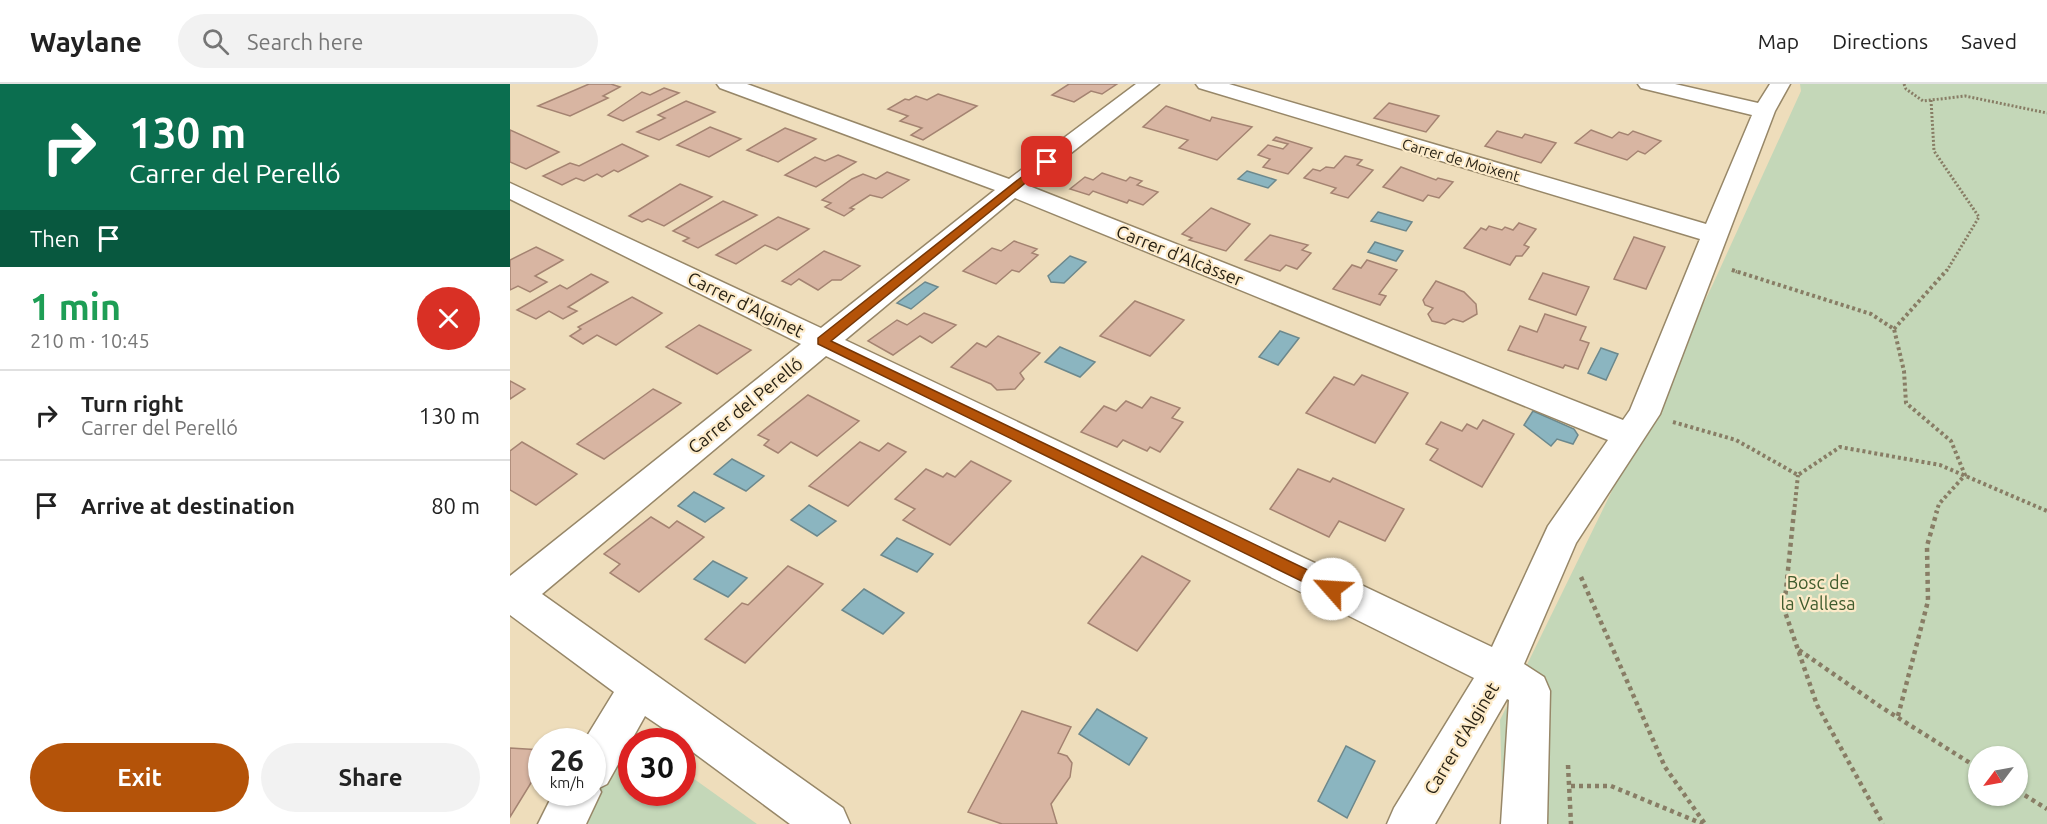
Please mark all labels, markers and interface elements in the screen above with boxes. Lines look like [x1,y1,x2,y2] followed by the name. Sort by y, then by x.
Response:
[178,14,598,68] search box
[199,25,232,58] icon: search
[30,26,142,57] text: Waylane
[247,29,363,54] text: Search here
[1758,29,1799,53] text: Map
[1832,29,1928,53] text: Directions
[1961,29,2017,53] text: Saved
[30,108,108,186] icon: right
[129,109,246,156] text: 130 m
[1400,135,1522,185] street label: Carrer de Moixent
[1021,136,1072,187] pin
[1030,145,1063,178] icon: arrive
[129,158,341,188] text: Carrer del Perelló
[1114,220,1246,290] street label: Carrer d'Alcàsser
[92,222,125,255] icon: arrive
[30,226,80,251] text: Then
[685,267,807,341] street label: Carrer d'Alginet
[30,286,121,327] text: 1 min
[417,287,480,350] button: close
[30,329,150,352] text: 210 m · 10:45
[684,353,806,457] street label: Carrer del Perelló
[81,391,183,416] text: Turn right
[30,399,63,432] icon: right
[419,403,480,428] text: 130 m
[81,416,238,439] text: Carrer del Perelló
[30,489,63,522] icon: arrive
[81,493,295,518] text: Arrive at destination
[431,493,480,518] text: 80 m
[1300,557,1364,621] position arrow
[1781,572,1855,613] park label: Bosc de la Vallesa
[1420,678,1502,798] street label: Carrer d'Alginet
[618,728,696,806] speed limit sign: 30
[30,743,249,812] button: Exit
[261,743,480,812] button: Share
[550,743,584,777] text: 26
[1968,746,2028,806] north arrow
[1968,746,2028,806] map controls
[550,774,584,791] text: km/h

